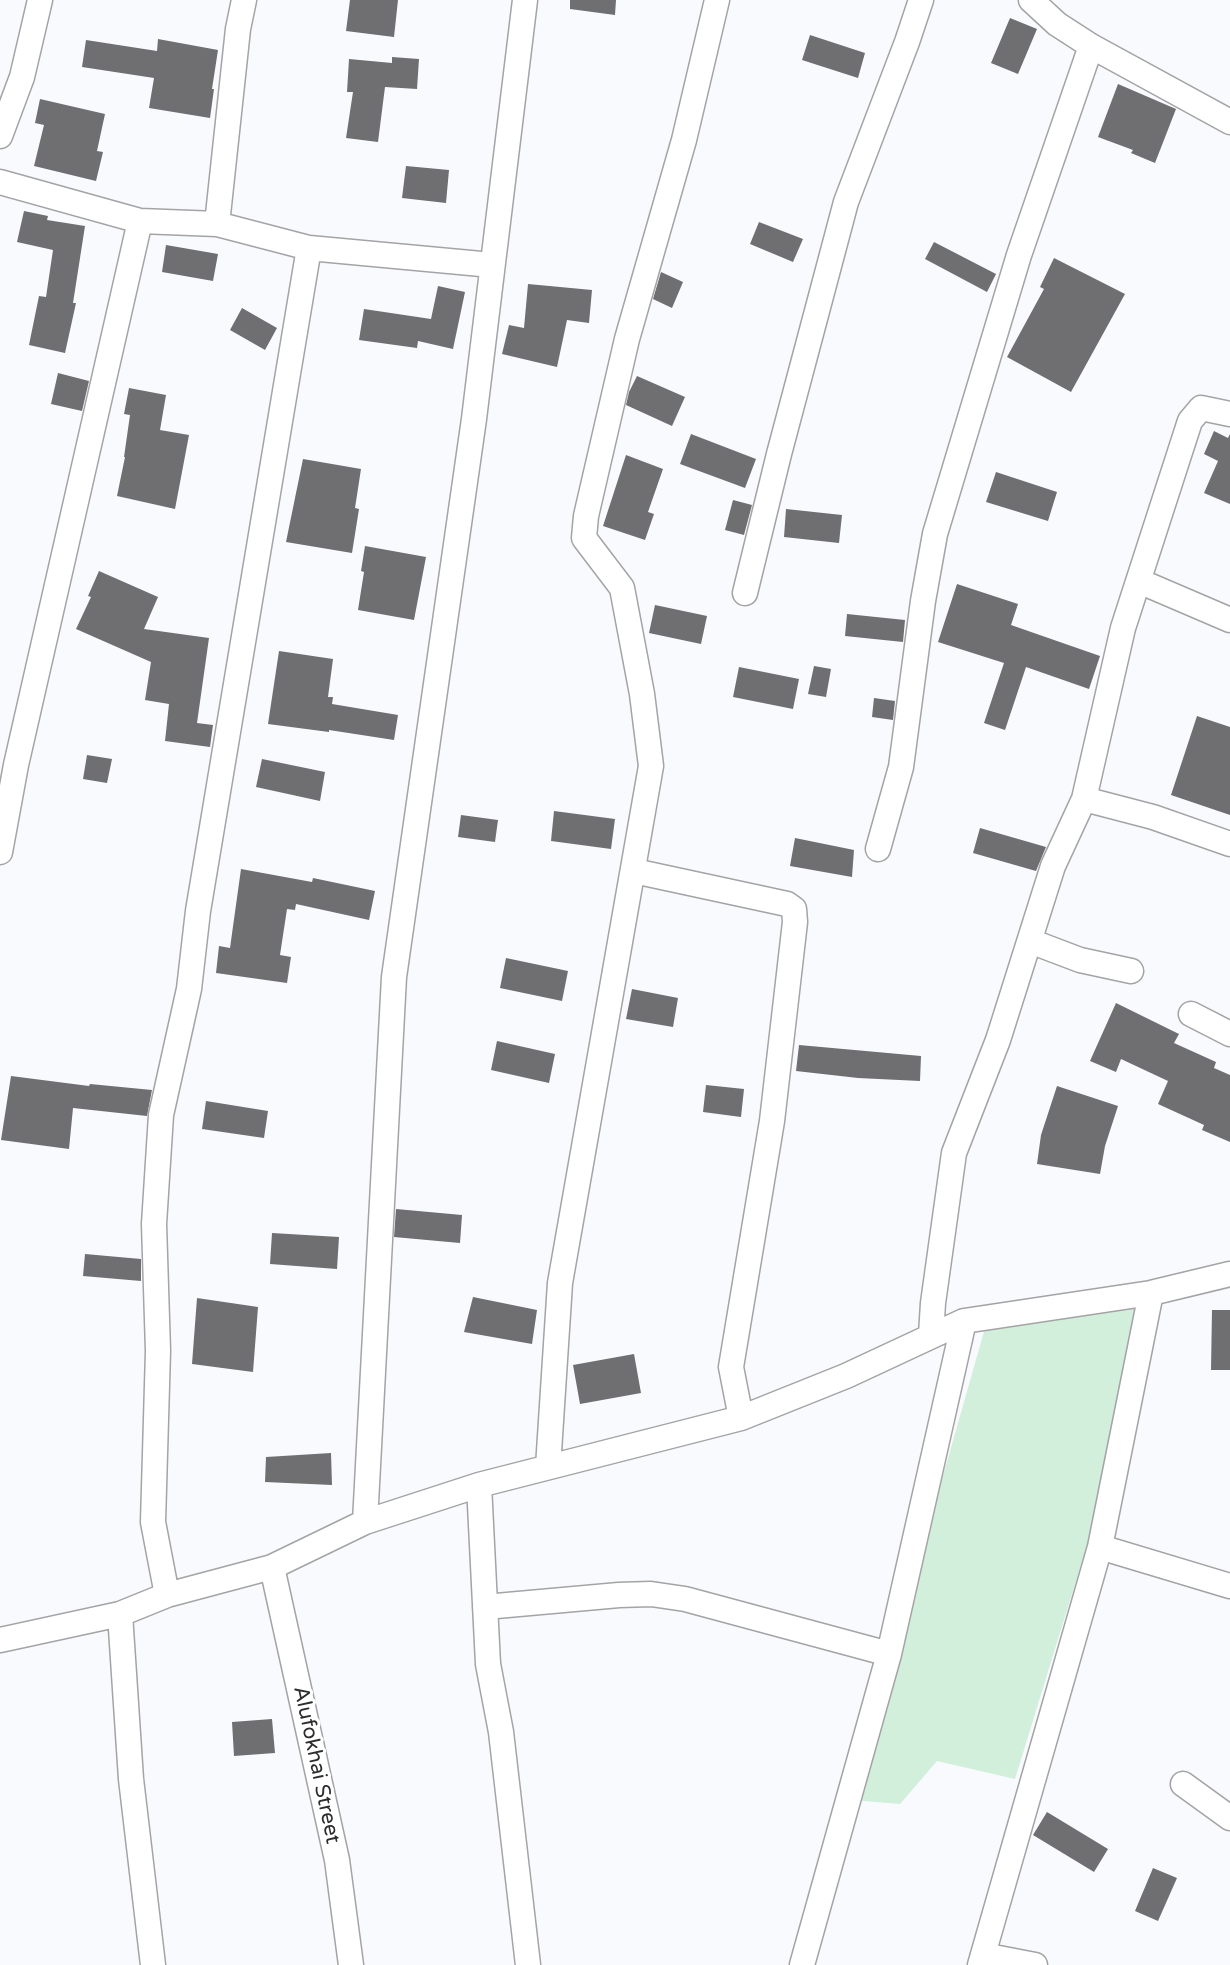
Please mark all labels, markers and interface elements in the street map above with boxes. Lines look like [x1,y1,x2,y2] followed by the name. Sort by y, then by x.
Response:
[287,1684,345,1846] street label: Alufokhai Street

